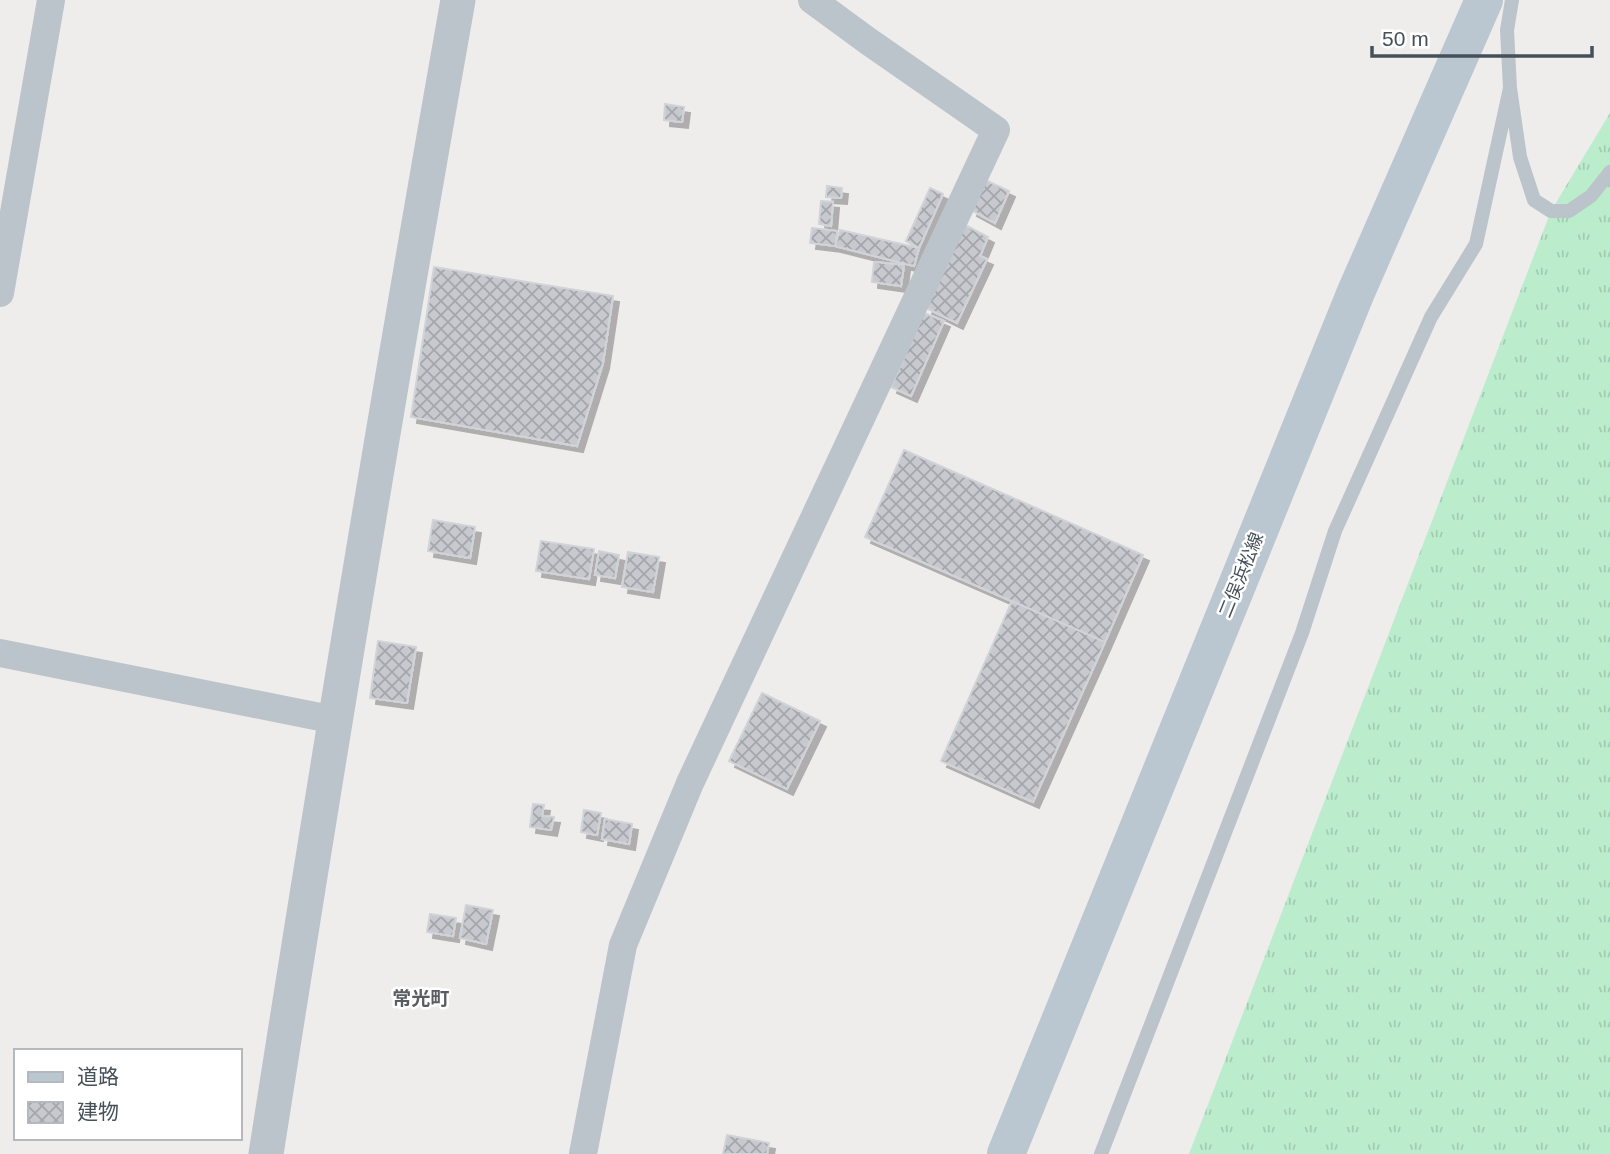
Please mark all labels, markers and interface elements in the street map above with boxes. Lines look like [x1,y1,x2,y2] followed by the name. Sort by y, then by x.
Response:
[1372,14,1592,58] scale bar
[1382,27,1429,50] text: 50 m
[1215,530,1267,620] street label: 二俣浜松線
[392,988,450,1009] district label: 常光町
[14,1049,242,1140] legend
[77,1065,119,1088] text: 道路
[77,1100,119,1123] text: 建物

